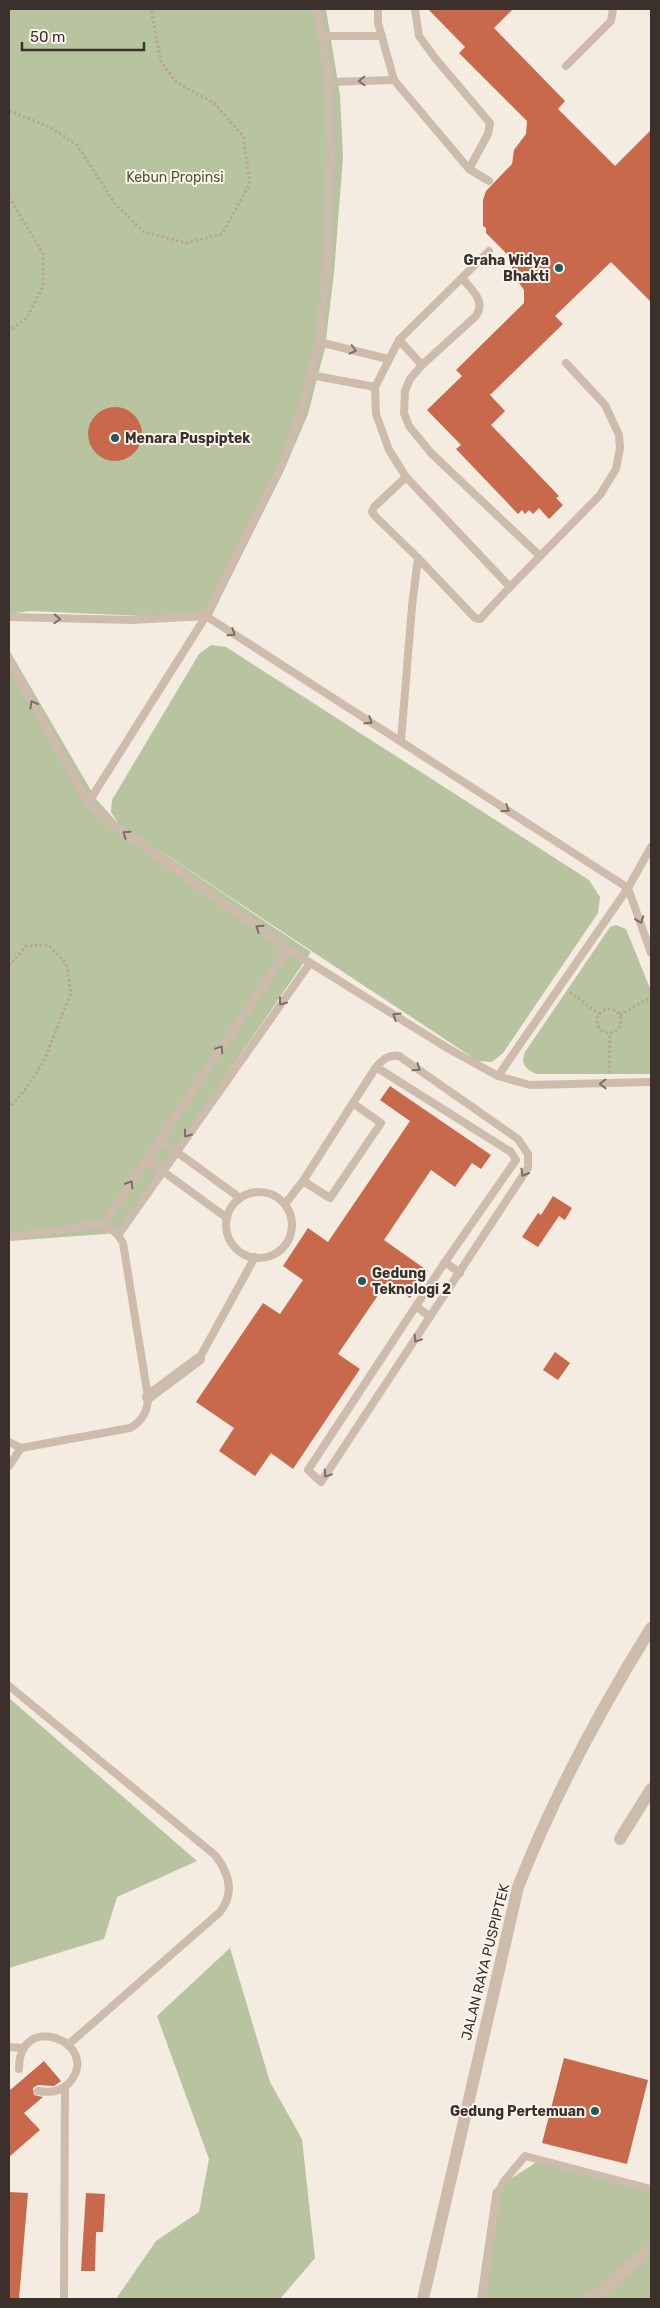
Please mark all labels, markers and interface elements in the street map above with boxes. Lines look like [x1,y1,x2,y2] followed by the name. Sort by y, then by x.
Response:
[22,20,145,52] scale bar
[30,28,65,46] text: 50 m
[358,76,366,86] one-way arrow
[126,169,224,186] park label: Kebun Propinsi
[463,252,549,285] place label: Graha Widya Bhakti
[553,262,565,274] marker: Graha Widya Bhakti
[349,344,358,355] one-way arrow
[125,430,251,447] place label: Menara Puspiptek
[109,432,121,444] marker: Menara Puspiptek
[54,613,62,624] one-way arrow
[227,626,236,636] one-way arrow
[29,701,39,710] one-way arrow
[364,714,373,724] one-way arrow
[500,802,509,812] one-way arrow
[122,831,132,840] one-way arrow
[634,915,644,924] one-way arrow
[255,925,265,934] one-way arrow
[279,996,288,1006] one-way arrow
[392,1012,401,1022] one-way arrow
[214,1046,224,1055] one-way arrow
[411,1062,421,1071] one-way arrow
[598,1079,606,1089] one-way arrow
[184,1128,193,1138] one-way arrow
[521,1168,531,1177] one-way arrow
[123,1180,133,1189] one-way arrow
[372,1265,451,1298] place label: Gedung Teknologi 2
[356,1275,368,1287] marker: Gedung Teknologi 2
[413,1333,423,1342] one-way arrow
[324,1468,333,1478] one-way arrow
[458,1881,513,2042] street label: JALAN RAYA PUSPIPTEK
[450,2103,585,2120] place label: Gedung Pertemuan
[589,2105,601,2117] marker: Gedung Pertemuan

